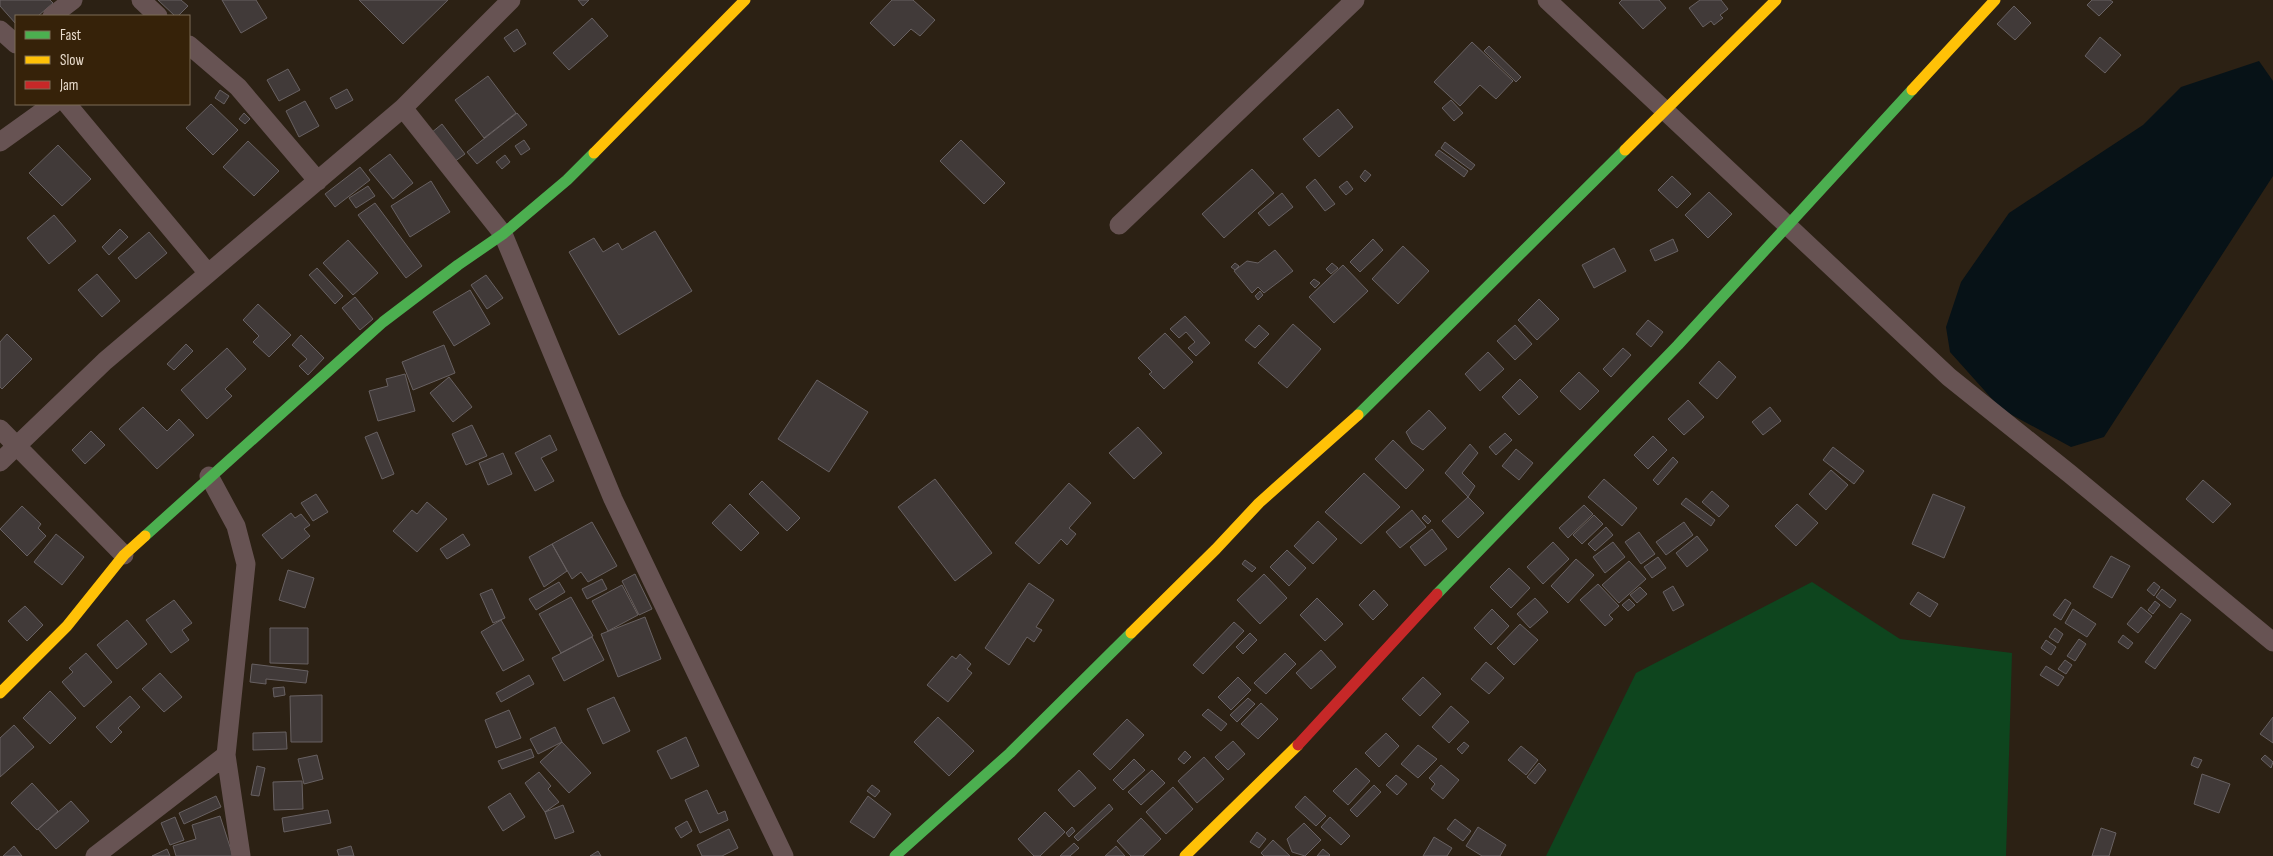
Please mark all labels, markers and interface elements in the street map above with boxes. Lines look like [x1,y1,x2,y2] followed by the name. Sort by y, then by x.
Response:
[15,15,190,105] legend
[60,26,82,45] text: Fast
[60,51,84,70] text: Slow
[59,76,78,95] text: Jam

